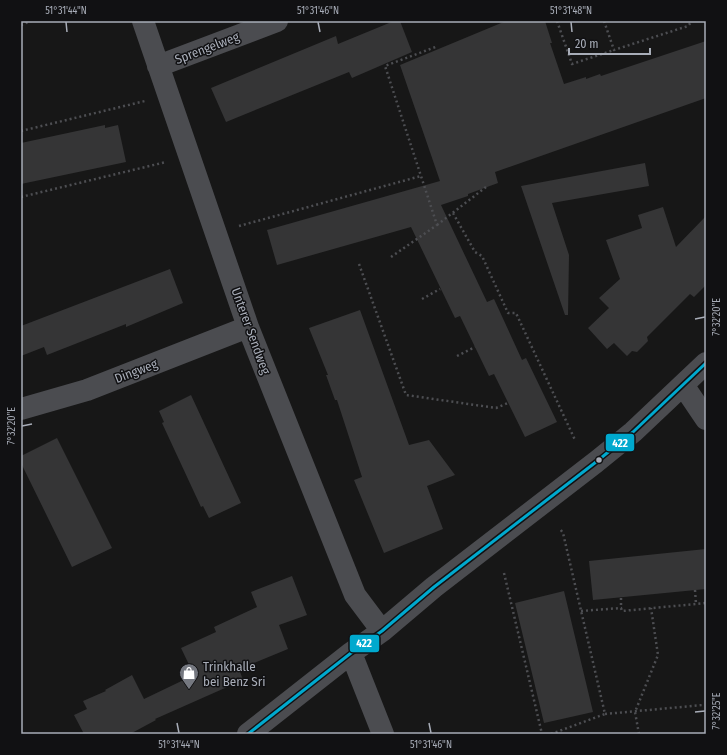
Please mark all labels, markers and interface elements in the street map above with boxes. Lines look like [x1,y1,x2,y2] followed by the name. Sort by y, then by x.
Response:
[45,5,87,17] text: 51°31'44"N
[297,5,339,17] text: 51°31'46"N
[550,5,592,17] text: 51°31'48"N
[173,29,242,67] street label: Sprengelweg
[569,30,650,56] scale bar
[575,37,599,51] text: 20 m
[228,286,274,377] street label: Unterer Sendweg
[711,298,723,336] text: 7°32'20"E
[112,356,160,386] street label: Dingweg
[6,407,18,445] text: 7°32'20"E
[605,433,635,452] line badge: 422
[612,437,628,450] text: 422
[594,455,604,465] unlabelled marker
[349,634,380,653] line badge: 422
[356,637,372,650] text: 422
[203,659,266,689] place label: Trinkhalle bei Benz Sri
[178,662,200,690] shop icon: Trinkhalle bei Benz Sri
[711,692,723,729] text: 7°32'25"E
[158,739,200,751] text: 51°31'44"N
[410,739,452,751] text: 51°31'46"N

